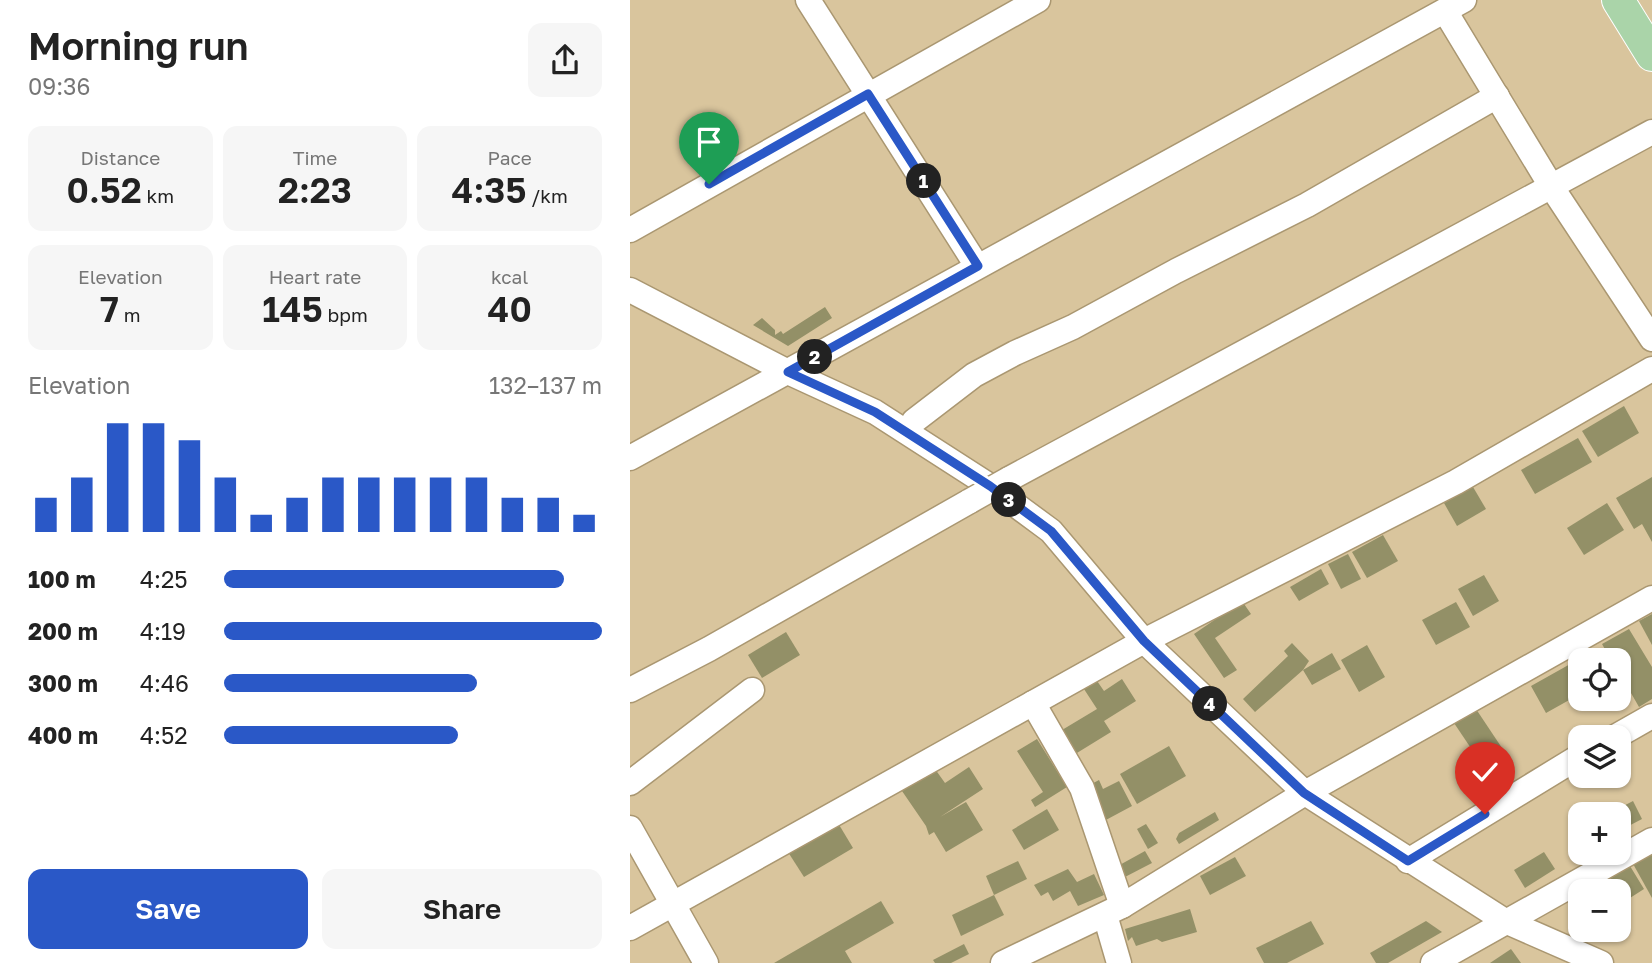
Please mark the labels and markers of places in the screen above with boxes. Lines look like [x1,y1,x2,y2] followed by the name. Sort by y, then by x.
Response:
[679,112,739,184] pin
[906,164,942,198] pin: 1
[798,340,832,374] pin: 2
[992,482,1026,518] pin: 3
[1192,686,1228,722] pin: 4
[1455,742,1515,814] pin

